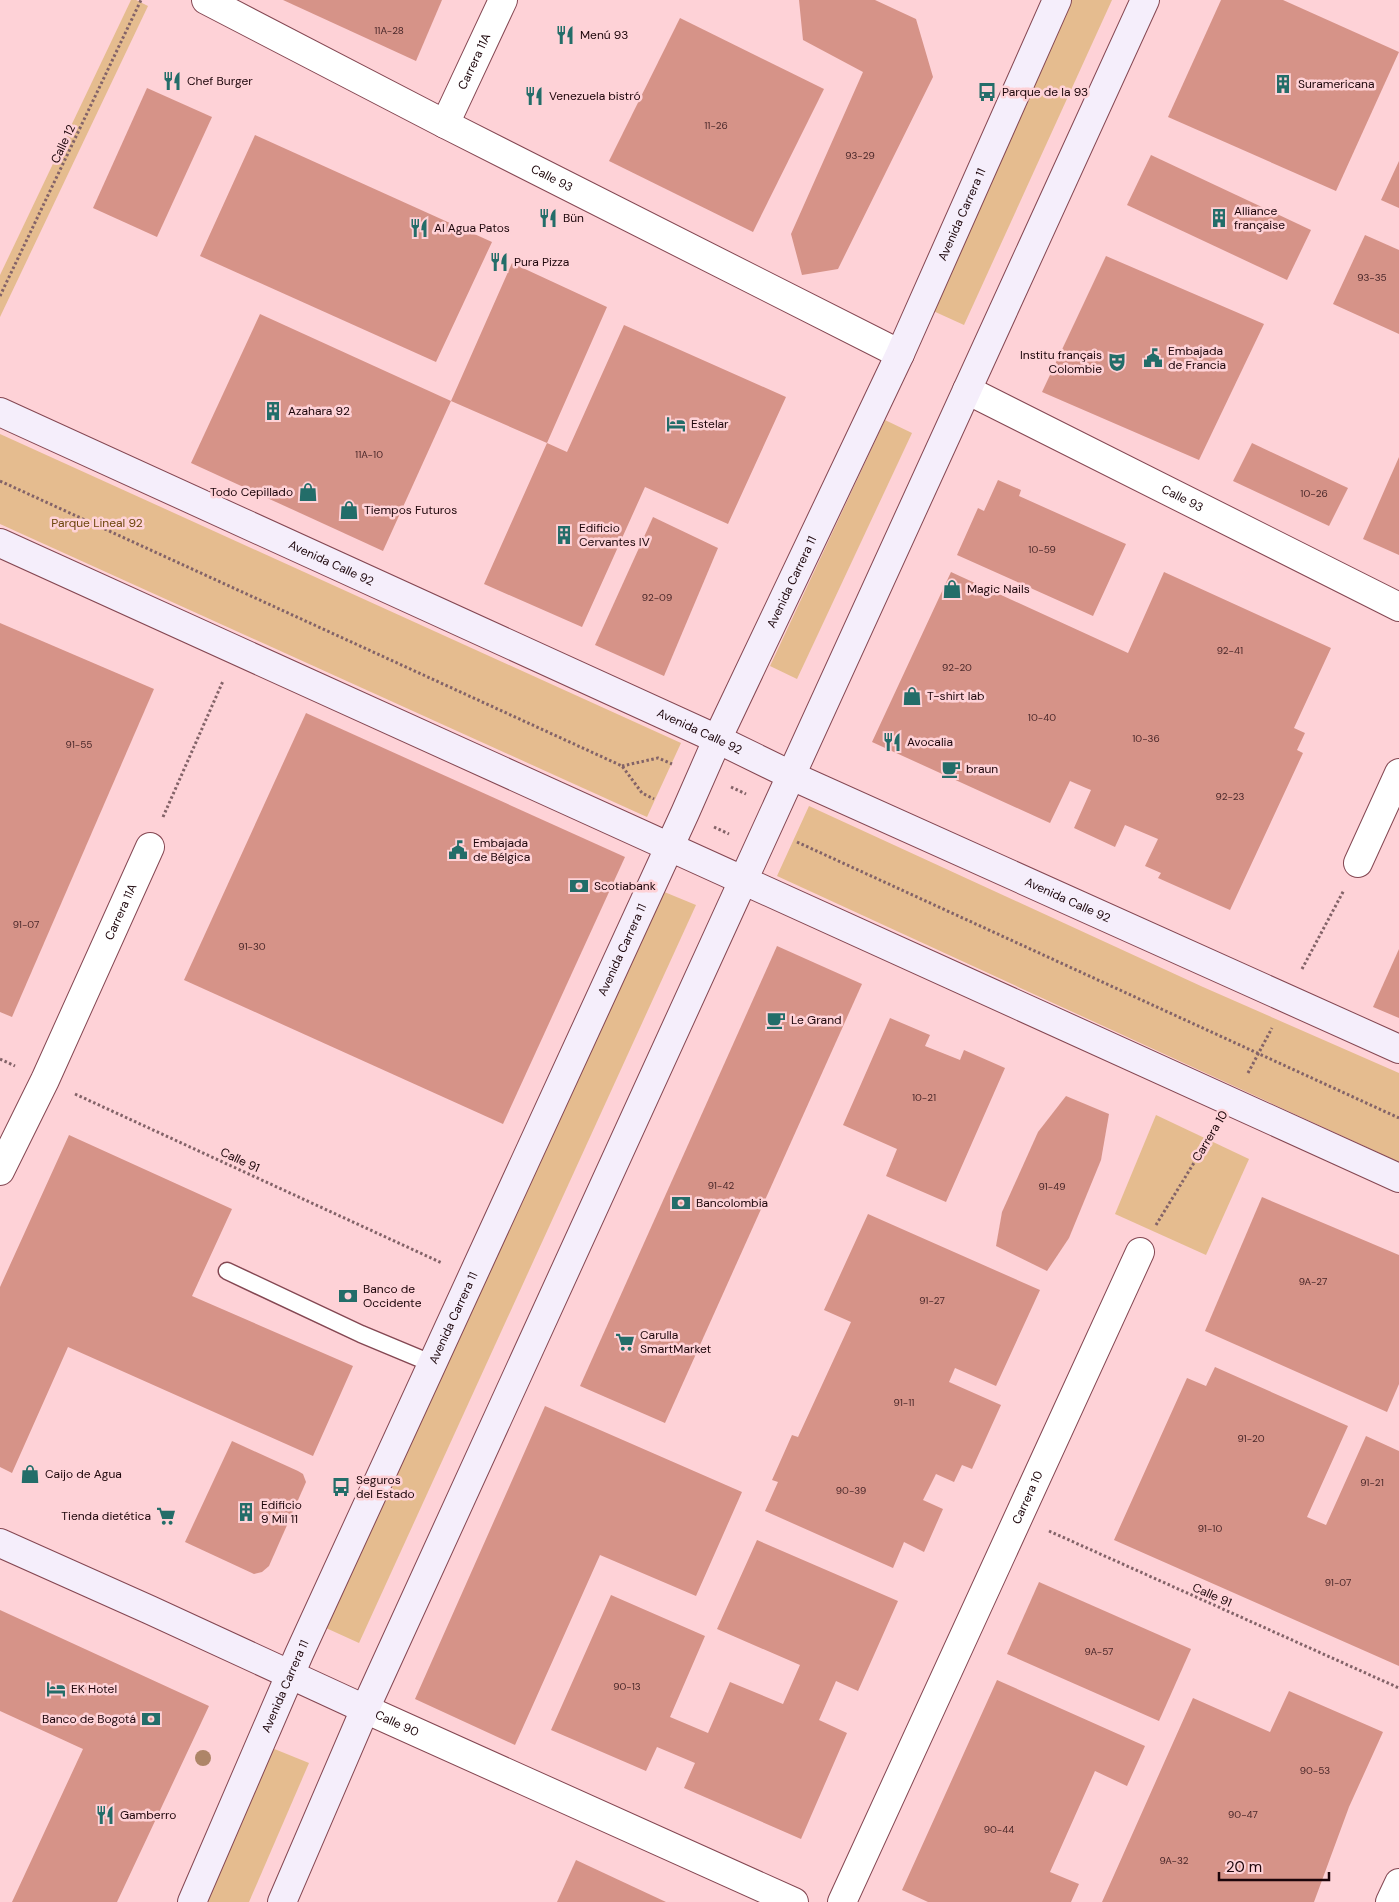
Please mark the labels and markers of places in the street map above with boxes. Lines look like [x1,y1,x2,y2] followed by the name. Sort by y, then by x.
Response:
[554,24,576,46] restaurant icon: Menú 93
[580,27,628,43] place label: Menú 93
[161,70,183,92] restaurant icon: Chef Burger
[187,73,253,89] place label: Chef Burger
[1272,73,1294,95] building icon: Suramericana
[1298,76,1374,92] place label: Suramericana
[976,81,998,103] bus stop icon: Parque de la 93
[1002,84,1088,100] place label: Parque de la 93
[523,85,545,107] restaurant icon: Venezuela bistró
[549,88,641,104] place label: Venezuela bistró
[1234,203,1285,233] place label: Alliance française
[537,207,559,229] restaurant icon: Bün
[1208,207,1230,229] building icon: Alliance française
[563,210,584,226] place label: Bün
[408,217,430,239] restaurant icon: Al Agua Patos
[434,220,510,236] place label: Al Agua Patos
[488,251,510,273] restaurant icon: Pura Pizza
[514,254,569,270] place label: Pura Pizza
[1168,343,1226,373] place label: Embajada de Francia
[1020,347,1102,377] place label: Institu français Colombie
[1142,347,1164,369] public building icon: Embajada de Francia
[1106,351,1128,373] theatre icon: Institu français Colombie
[262,400,284,422] building icon: Azahara 92
[288,403,350,419] place label: Azahara 92
[665,413,687,435] hotel icon: Estelar
[691,416,729,432] place label: Estelar
[297,481,319,503] shop icon: Todo Cepillado
[210,484,293,500] place label: Todo Cepillado
[338,499,360,521] shop icon: Tiempos Futuros
[364,502,457,518] place label: Tiempos Futuros
[579,520,650,550] place label: Edificio Cervantes IV
[553,524,575,546] building icon: Edificio Cervantes IV
[941,578,963,600] shop icon: Magic Nails
[967,581,1030,597] place label: Magic Nails
[901,685,923,707] shop icon: T-shirt lab
[927,688,984,704] place label: T-shirt lab
[881,731,903,753] restaurant icon: Avocalia
[907,734,953,750] place label: Avocalia
[940,758,962,780] cafe icon: braun
[966,761,998,777] place label: braun
[473,835,530,865] place label: Embajada de Bélgica
[447,839,469,861] public building icon: Embajada de Bélgica
[568,875,590,897] bank icon: Scotiabank
[594,878,656,894] place label: Scotiabank
[765,1009,787,1031] cafe icon: Le Grand
[791,1012,842,1028] place label: Le Grand
[670,1192,692,1214] bank icon: Bancolombia
[696,1195,768,1211] place label: Bancolombia
[363,1281,422,1311] place label: Banco de Occidente
[337,1285,359,1307] bank icon: Banco de Occidente
[640,1327,712,1357] place label: Carulla SmartMarket
[614,1331,636,1353] supermarket icon: Carulla SmartMarket
[19,1463,41,1485] shop icon: Caijo de Agua
[45,1466,122,1482] place label: Caijo de Agua
[356,1472,415,1502] place label: Seguros del Estado
[330,1476,352,1498] bus stop icon: Seguros del Estado
[261,1497,302,1527] place label: Edificio 9 Mil 11
[235,1501,257,1523] building icon: Edificio 9 Mil 11
[155,1505,177,1527] supermarket icon: Tienda dietética
[61,1508,151,1524] place label: Tienda dietética
[45,1678,67,1700] hotel icon: EK Hotel
[71,1681,117,1697] place label: EK Hotel
[140,1708,162,1730] bank icon: Banco de Bogotá
[42,1711,136,1727] place label: Banco de Bogotá
[94,1804,116,1826] restaurant icon: Gamberro
[120,1807,176,1823] place label: Gamberro

